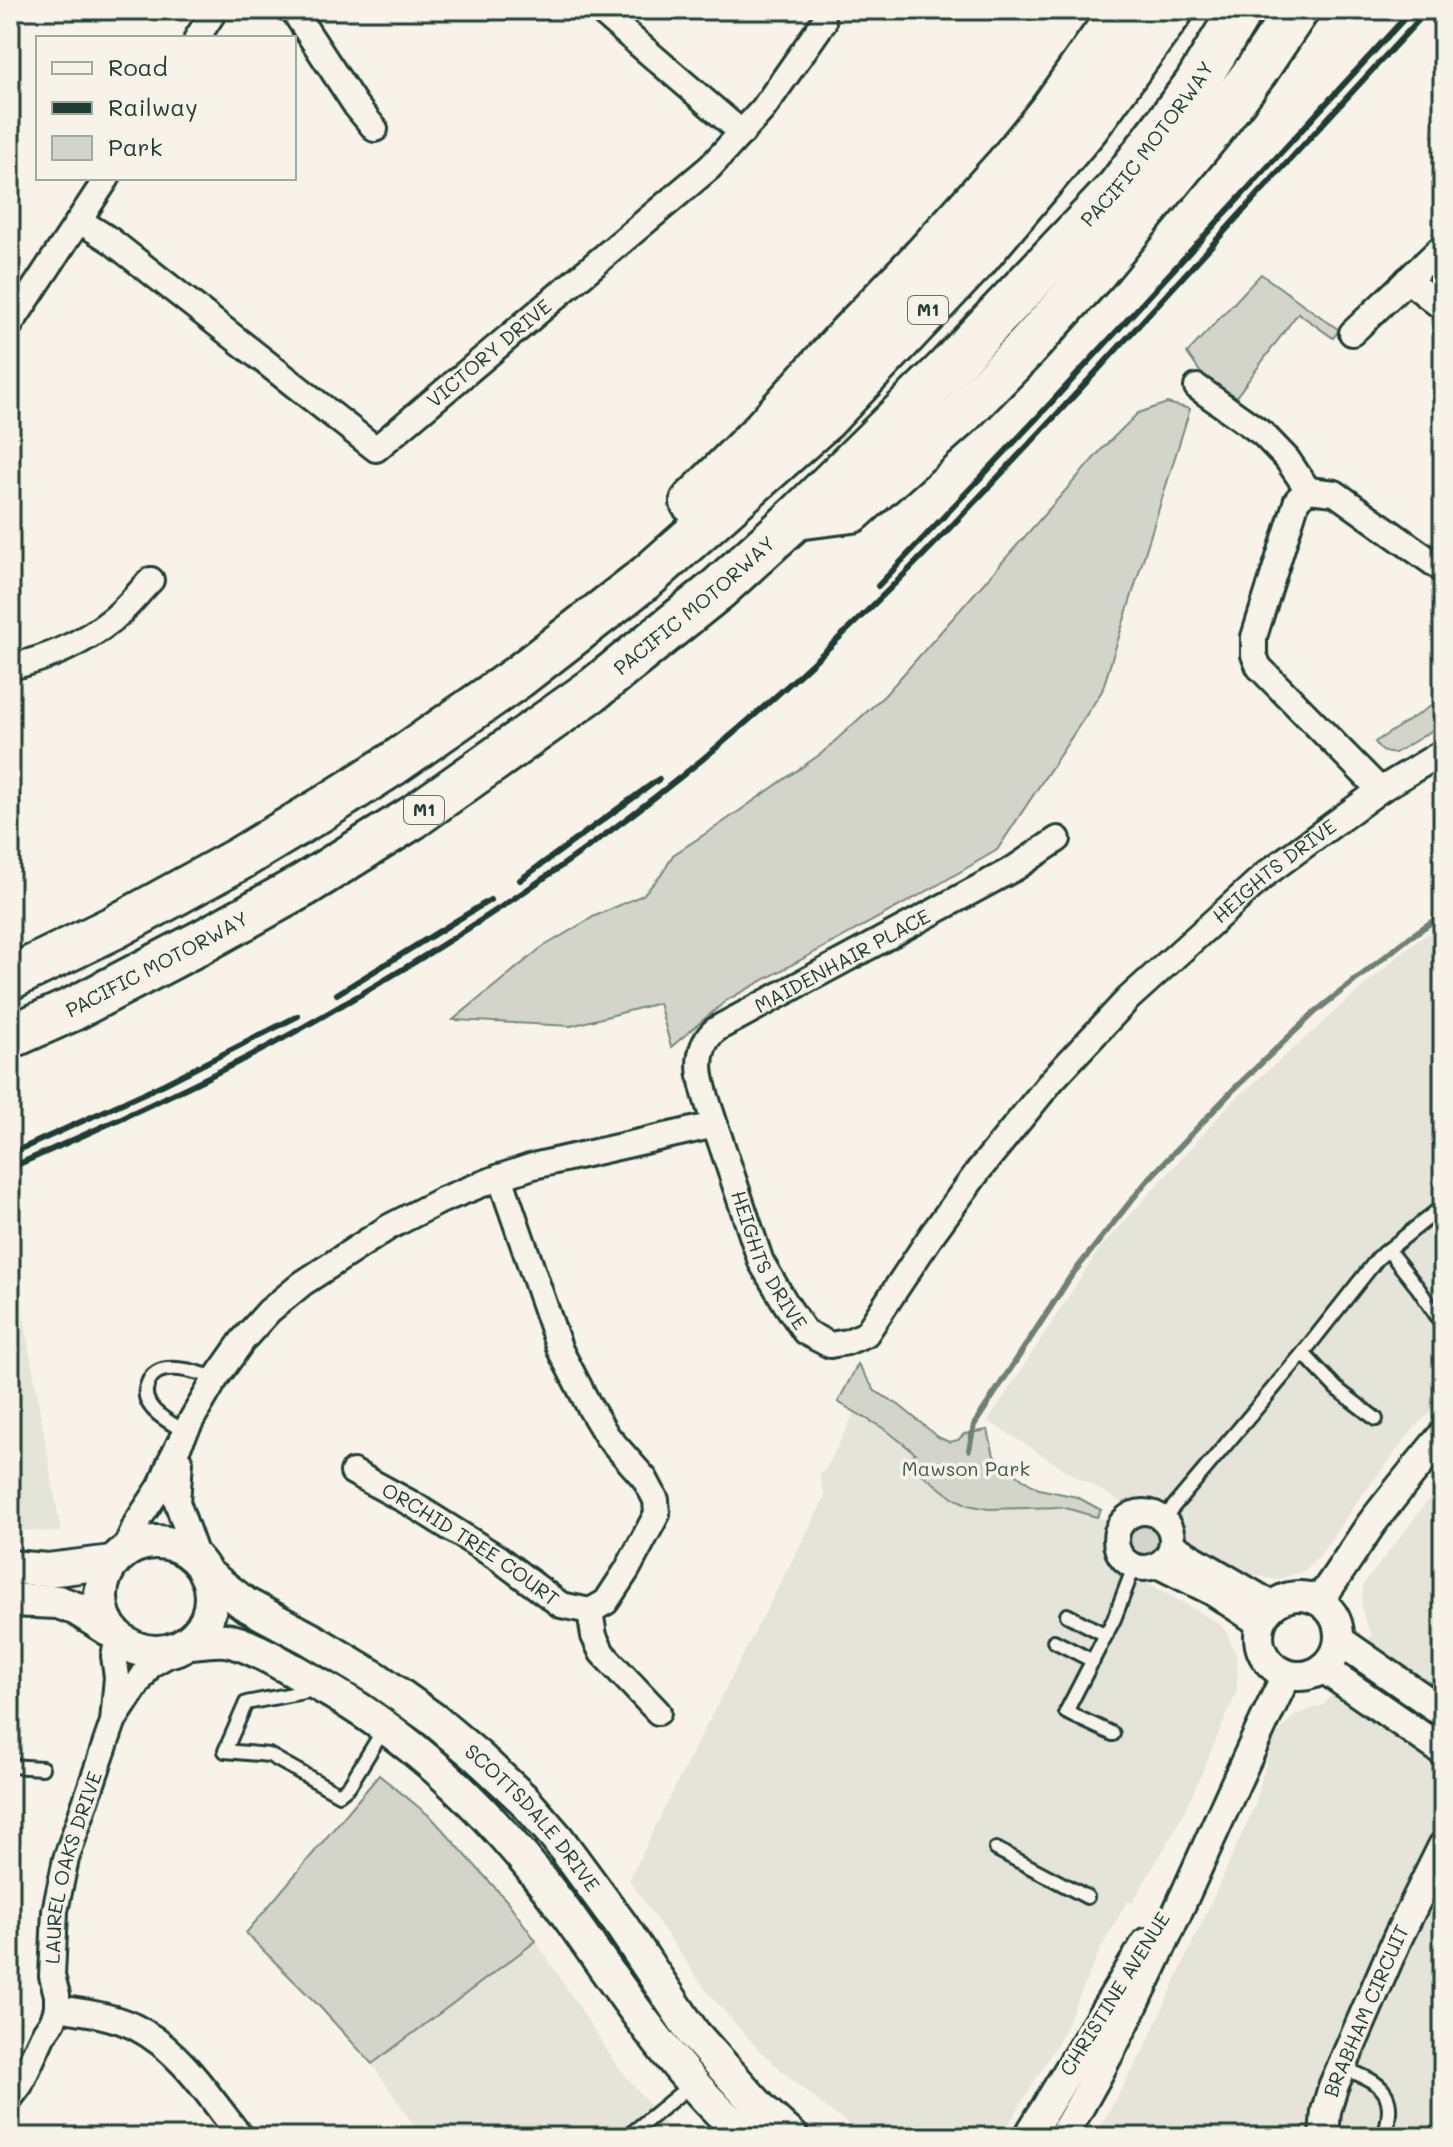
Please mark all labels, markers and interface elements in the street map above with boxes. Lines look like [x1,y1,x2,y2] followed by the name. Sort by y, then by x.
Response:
[36,36,296,180] legend
[108,51,168,82] text: Road
[1074,56,1219,232] street label: PACIFIC MOTORWAY
[108,91,198,122] text: Railway
[108,131,162,162] text: Park
[421,293,556,413] street label: VICTORY DRIVE
[908,296,948,324] road number: M1
[608,530,780,680] street label: PACIFIC MOTORWAY
[404,796,444,824] road number: M1
[1206,813,1341,928] street label: HEIGHTS DRIVE
[749,902,934,1018] street label: MAIDENHAIR PLACE
[61,905,252,1023] street label: PACIFIC MOTORWAY
[726,1187,814,1335] street label: HEIGHTS DRIVE
[902,1455,1030,1481] park label: Mawson Park
[378,1476,565,1611] street label: ORCHID TREE COURT
[460,1738,606,1897] street label: SCOTTSDALE DRIVE
[39,1767,107,1965] street label: LAUREL OAKS DRIVE
[1053,1907,1175,2080] street label: CHRISTINE AVENUE
[1317,1920,1414,2100] street label: BRABHAM CIRCUIT

